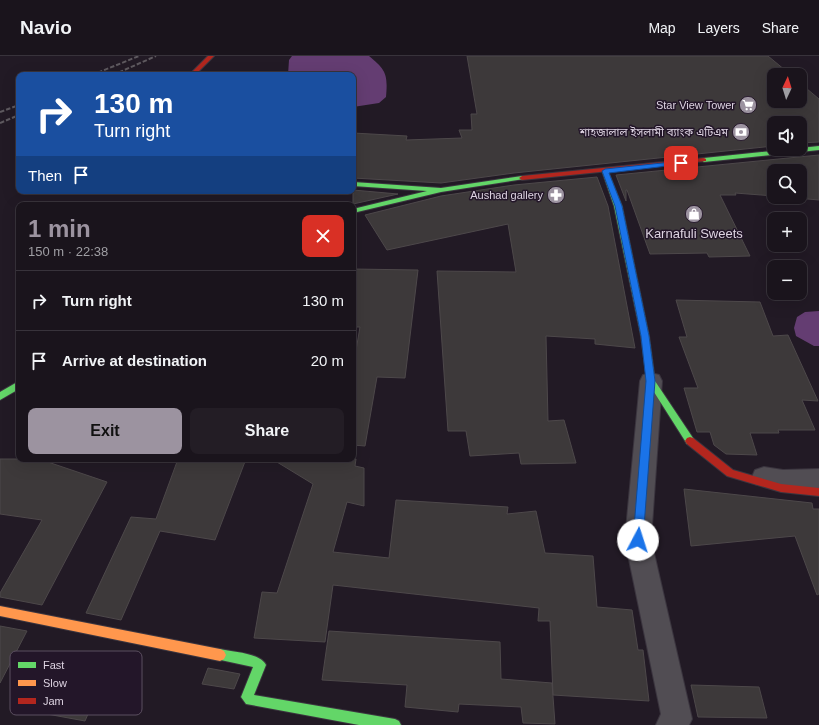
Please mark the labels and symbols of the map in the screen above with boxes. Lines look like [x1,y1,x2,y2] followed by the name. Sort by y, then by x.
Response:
[767,68,807,108] north arrow
[738,95,758,115] supermarket icon: Star View Tower
[656,99,735,111] place label: Star View Tower
[731,122,751,142] bank icon: শাহজালাল ইসলামী ব্যাংক এটিএম
[579,126,728,138] place label: শাহজালাল ইসলামী ব্যাংক এটিএম
[664,146,698,180] pin
[546,185,566,205] pharmacy icon: Aushad gallery
[470,189,543,201] place label: Aushad gallery
[684,204,704,224] shop icon: Karnafuli Sweets
[645,226,743,241] place label: Karnafuli Sweets
[617,519,659,561] position arrow
[10,651,142,715] legend
[43,659,64,671] text: Fast
[43,677,67,689] text: Slow
[43,695,64,707] text: Jam

